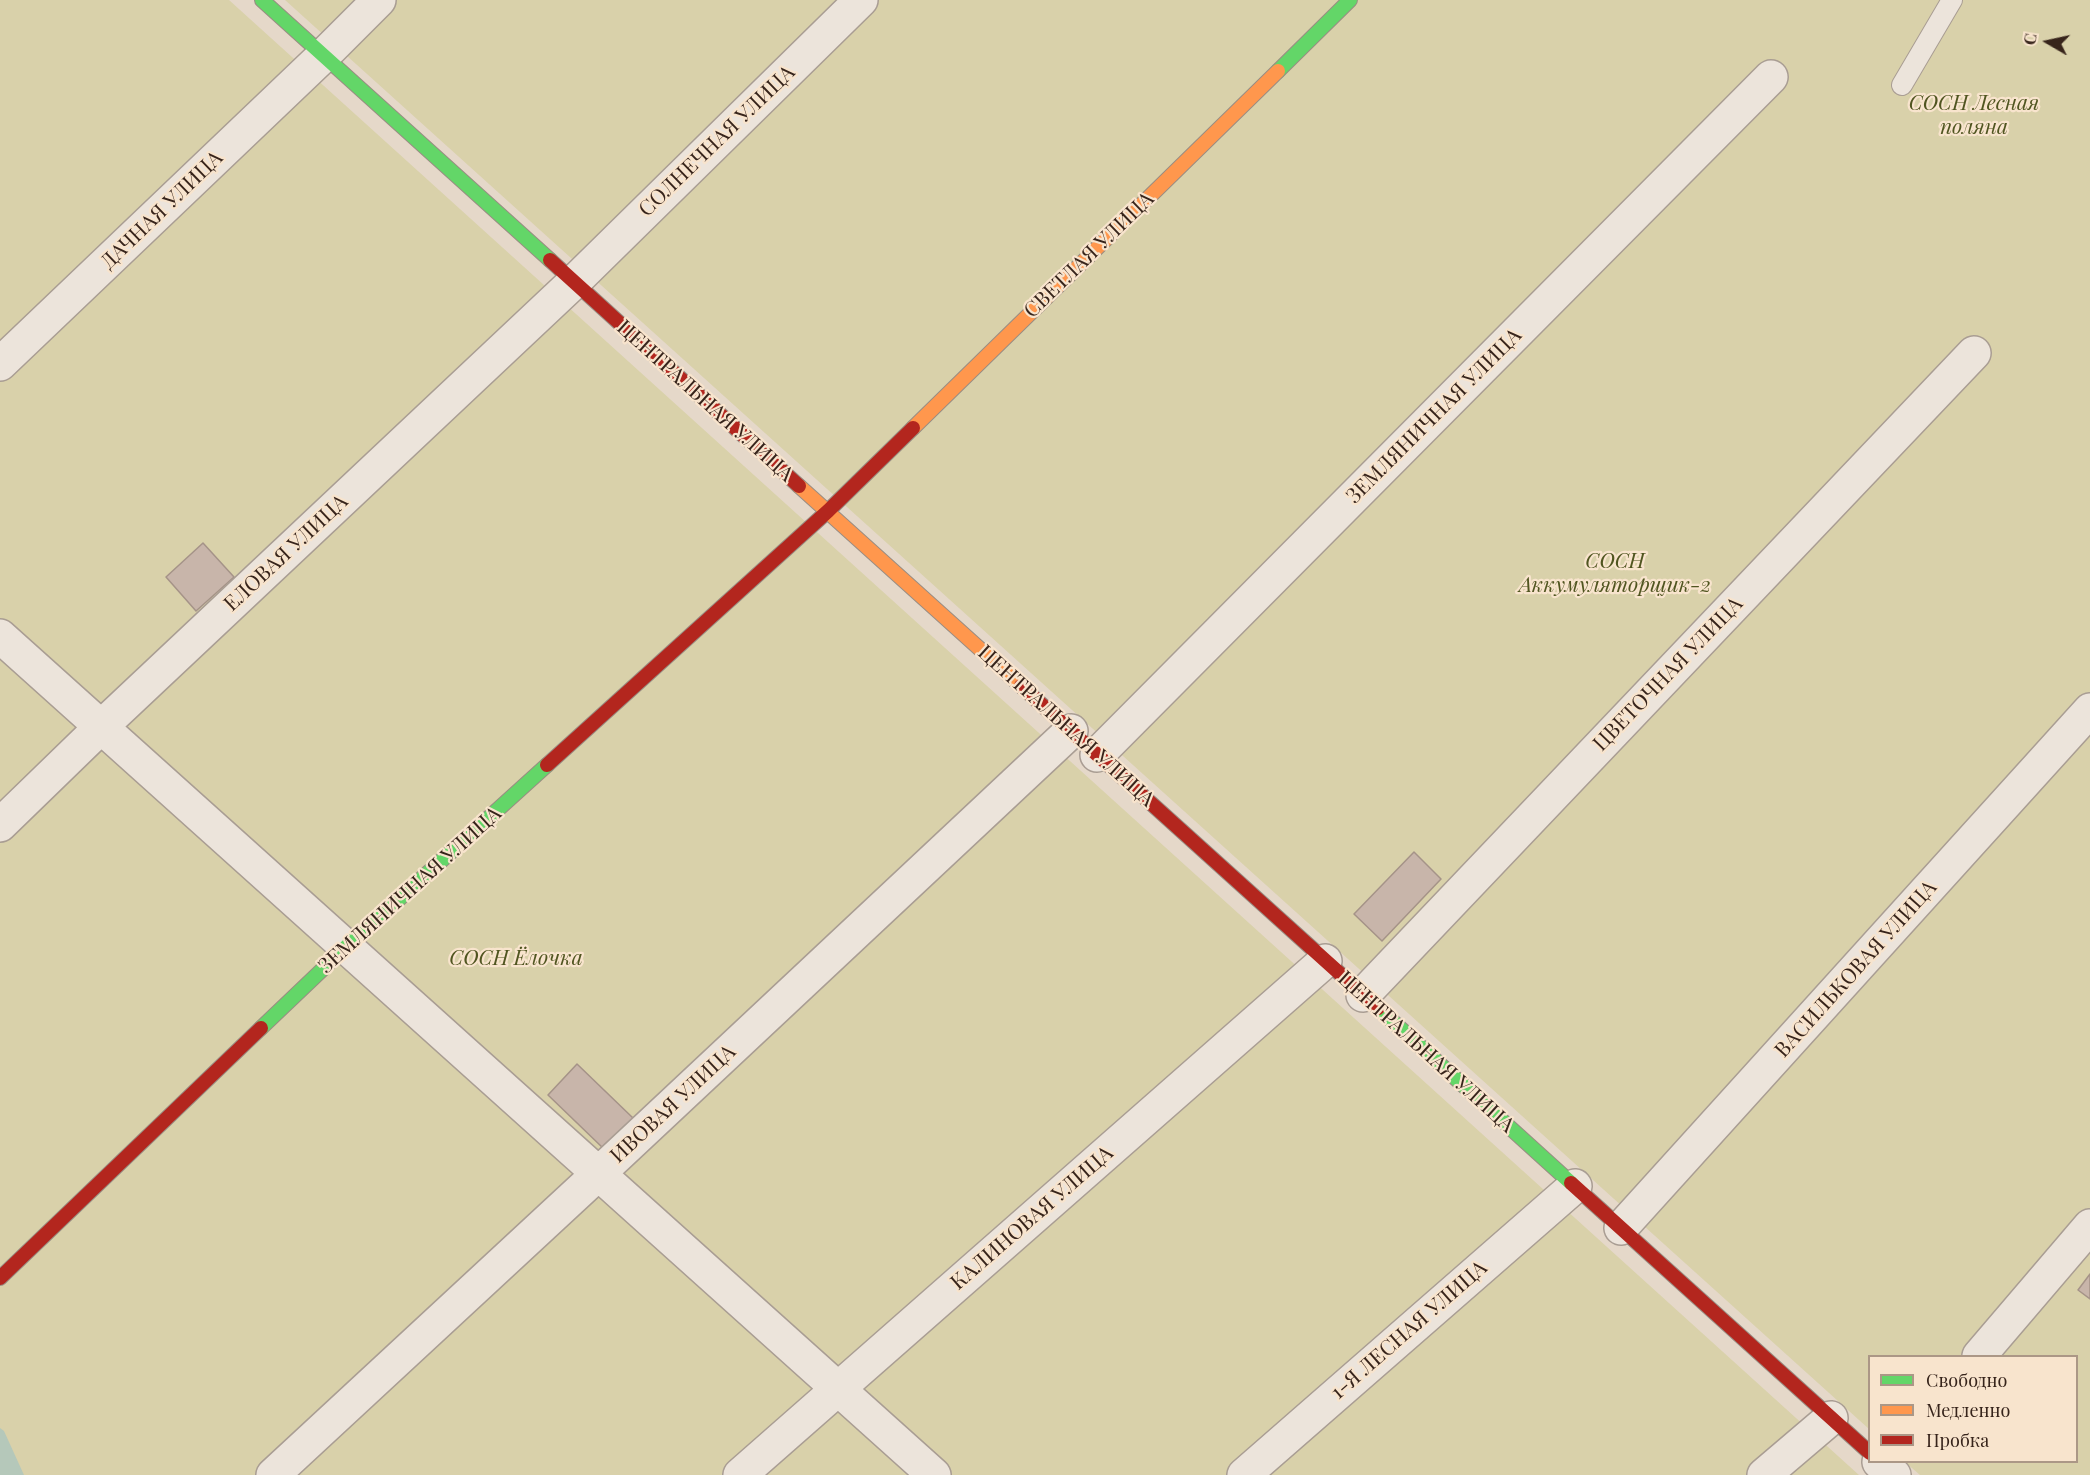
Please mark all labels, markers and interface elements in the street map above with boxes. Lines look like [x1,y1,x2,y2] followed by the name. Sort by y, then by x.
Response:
[2018,12,2078,72] north arrow
[2018,32,2041,46] text: С
[634,60,800,222] street label: СОЛНЕЧНАЯ УЛИЦА
[1909,90,2039,140] park label: СОСН Лесная поляна
[96,146,228,274] street label: ДАЧНАЯ УЛИЦА
[1019,187,1159,323] street label: СВЕТЛАЯ УЛИЦА
[611,315,799,487] street label: ЦЕНТРАЛЬНАЯ УЛИЦА
[1341,323,1527,509] street label: ЗЕМЛЯНИЧНАЯ УЛИЦА
[219,489,353,617] street label: ЕЛОВАЯ УЛИЦА
[1519,548,1711,598] park label: СОСН Аккумуляторщик-2
[1588,592,1748,756] street label: ЦВЕТОЧНАЯ УЛИЦА
[972,640,1160,812] street label: ЦЕНТРАЛЬНАЯ УЛИЦА
[313,801,507,979] street label: ЗЕМЛЯНИЧНАЯ УЛИЦА
[1770,875,1942,1063] street label: ВАСИЛЬКОВАЯ УЛИЦА
[449,945,583,971] park label: СОСН Ёлочка
[1332,966,1520,1138] street label: ЦЕНТРАЛЬНАЯ УЛИЦА
[605,1040,741,1168] street label: ИВОВАЯ УЛИЦА
[946,1141,1118,1295] street label: КАЛИНОВАЯ УЛИЦА
[1326,1255,1492,1405] street label: 1-Я ЛЕСНАЯ УЛИЦА
[1868,1355,2078,1463] legend
[1926,1368,2007,1392] text: Свободно
[1926,1398,2010,1422] text: Медленно
[1926,1428,1989,1452] text: Пробка

